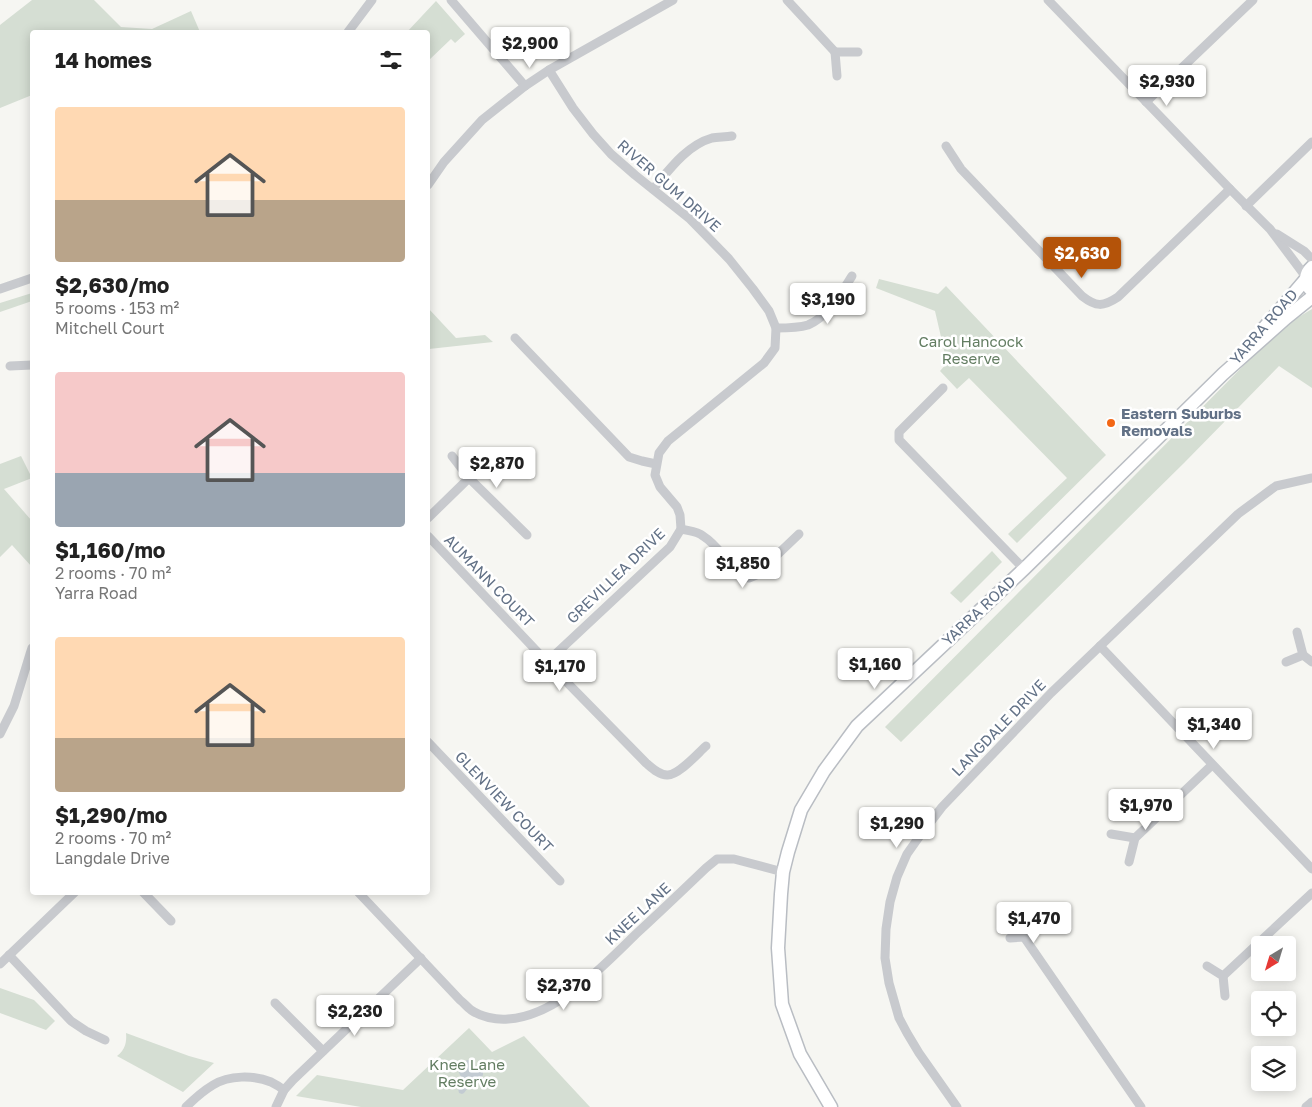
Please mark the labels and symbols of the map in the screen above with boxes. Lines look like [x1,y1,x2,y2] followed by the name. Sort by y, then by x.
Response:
[489,27,571,69] pin: $2,900
[1126,64,1208,107] pin: $2,930
[614,136,725,235] street label: RIVER GUM DRIVE
[1041,236,1123,279] pin: $2,630
[787,282,869,325] pin: $3,190
[1226,285,1301,368] street label: YARRA ROAD
[919,332,1024,367] park label: Carol Hancock Reserve
[1121,404,1242,439] place label: Eastern Suburbs Removals
[1105,417,1117,429] marker: Eastern Suburbs Removals
[456,446,538,489] pin: $2,870
[562,524,668,627] street label: GREVILLEA DRIVE
[441,530,538,630] street label: AUMANN COURT
[702,546,784,589] pin: $1,850
[938,572,1019,649] street label: YARRA ROAD
[834,648,916,690] pin: $1,160
[519,650,601,692] pin: $1,170
[948,675,1049,779] street label: LANGDALE DRIVE
[1173,708,1255,750] pin: $1,340
[452,747,558,856] street label: GLENVIEW COURT
[1105,788,1187,831] pin: $1,970
[856,806,938,849] pin: $1,290
[601,878,674,948] street label: KNEE LANE
[993,902,1075,944] pin: $1,470
[1251,936,1296,981] north arrow
[523,968,605,1011] pin: $2,370
[314,994,396,1037] pin: $2,230
[429,1055,505,1090] park label: Knee Lane Reserve

